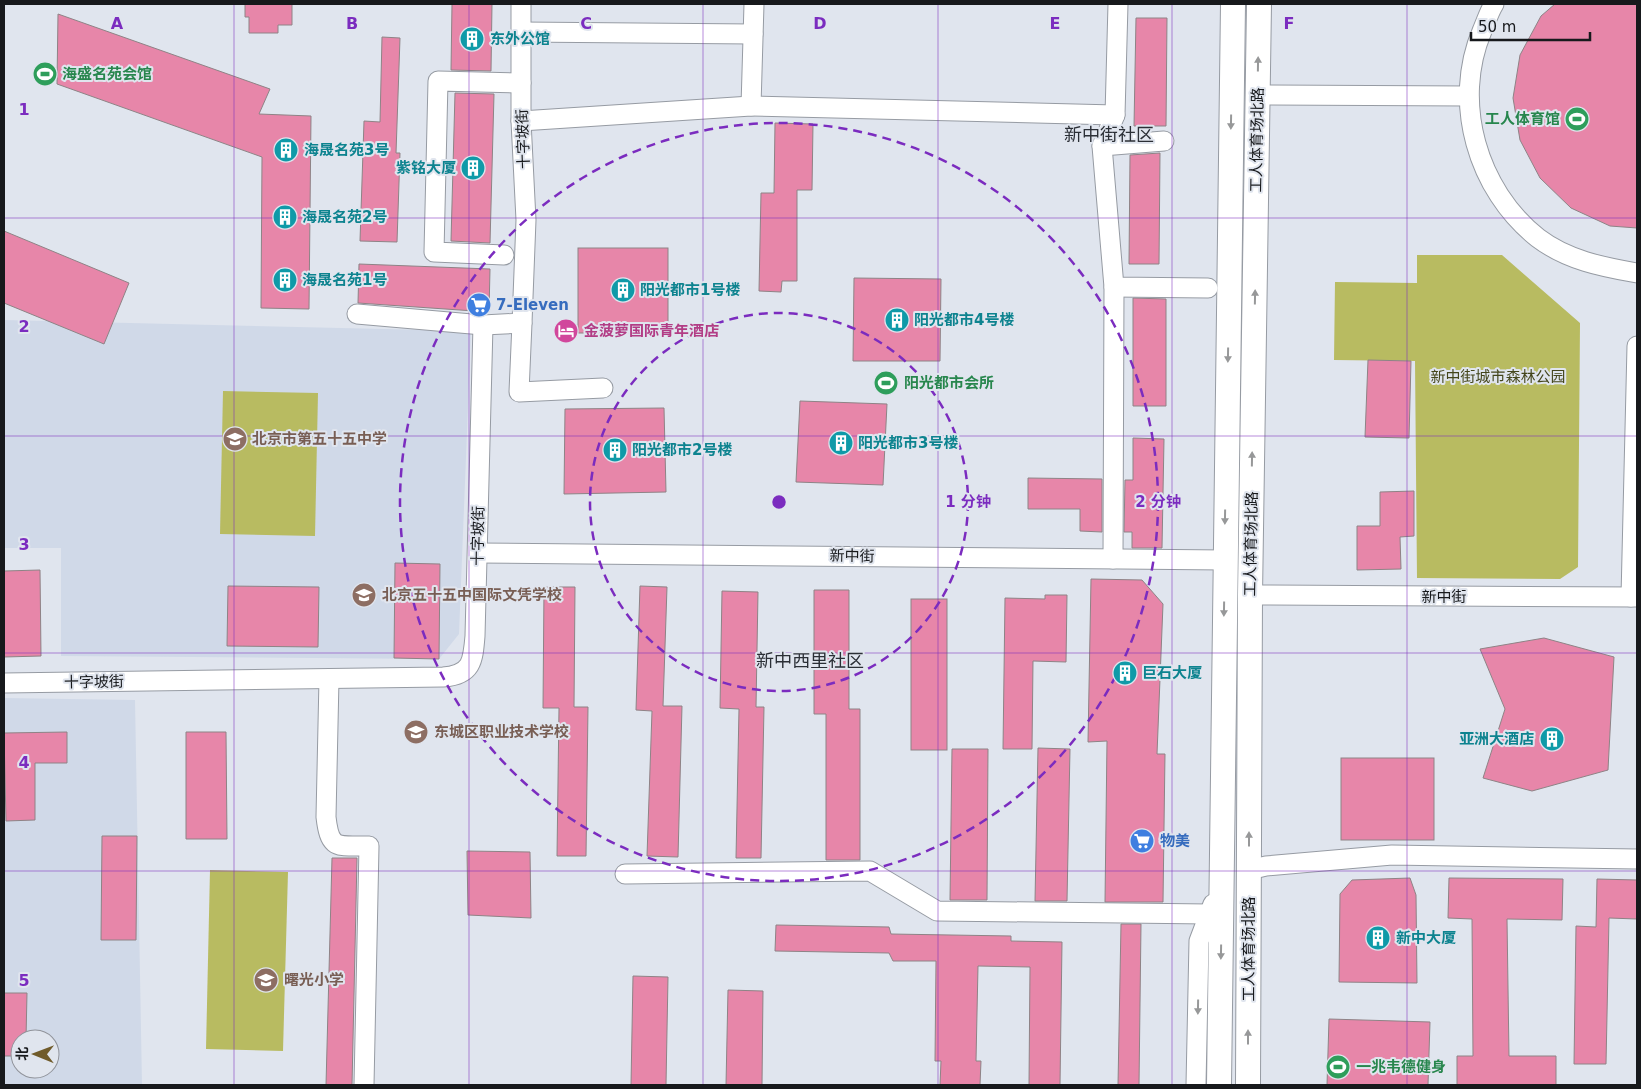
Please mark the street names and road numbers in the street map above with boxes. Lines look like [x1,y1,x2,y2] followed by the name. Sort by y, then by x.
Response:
[1247,87,1267,193] street label: 工人体育场北路
[513,109,533,169] street label: 十字坡街
[1241,491,1261,597] street label: 工人体育场北路
[468,506,488,566] street label: 十字坡街
[829,547,875,565] street label: 新中街
[1421,588,1467,606] street label: 新中街
[64,672,124,692] street label: 十字坡街
[1240,896,1258,1002] street label: 工人体育场北路

